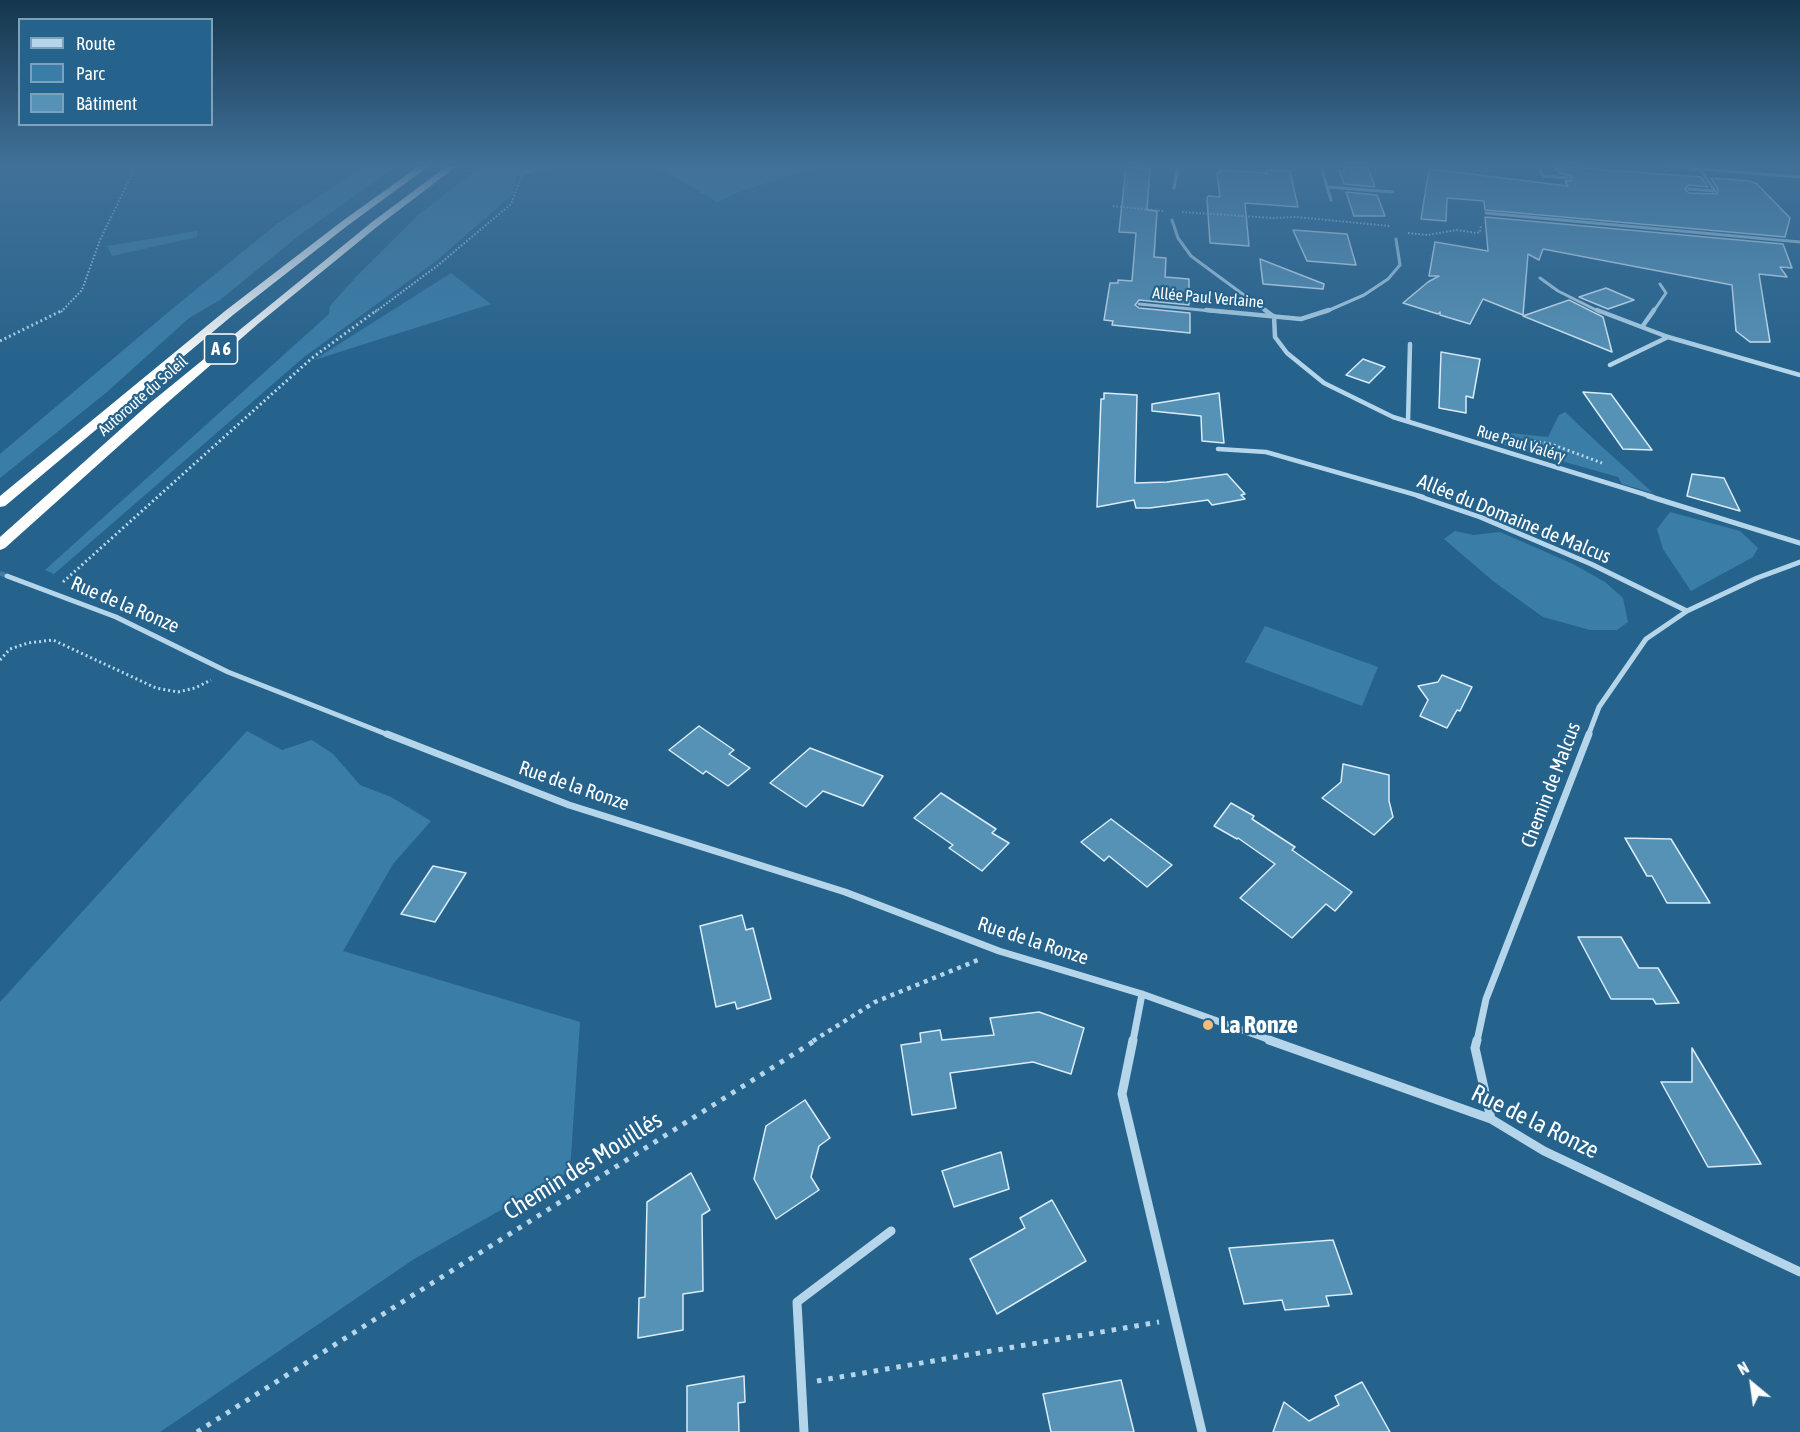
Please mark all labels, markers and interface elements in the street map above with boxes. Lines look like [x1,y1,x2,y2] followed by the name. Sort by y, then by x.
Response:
[18,18,213,126] legend
[76,33,115,54] text: Route
[76,63,105,84] text: Parc
[76,93,137,114] text: Bâtiment
[1152,284,1264,312] street label: Allée Paul Verlaine
[204,334,238,364] road number: A 6
[94,352,192,440] street label: Autoroute du Soleil
[1474,421,1568,467] street label: Rue Paul Valéry
[1414,469,1614,569] street label: Allée du Domaine de Malcus
[67,571,183,639] street label: Rue de la Ronze
[1516,719,1586,851] street label: Chemin de Malcus
[516,756,632,816] street label: Rue de la Ronze
[974,912,1092,970] street label: Rue de la Ronze
[1220,1011,1298,1039] place label: La Ronze
[1201,1018,1215,1032] marker: La Ronze
[1467,1079,1603,1165] street label: Rue de la Ronze
[498,1106,668,1226] street label: Chemin des Mouillés
[1722,1354,1782,1414] north arrow
[1735,1358,1752,1378] text: N

